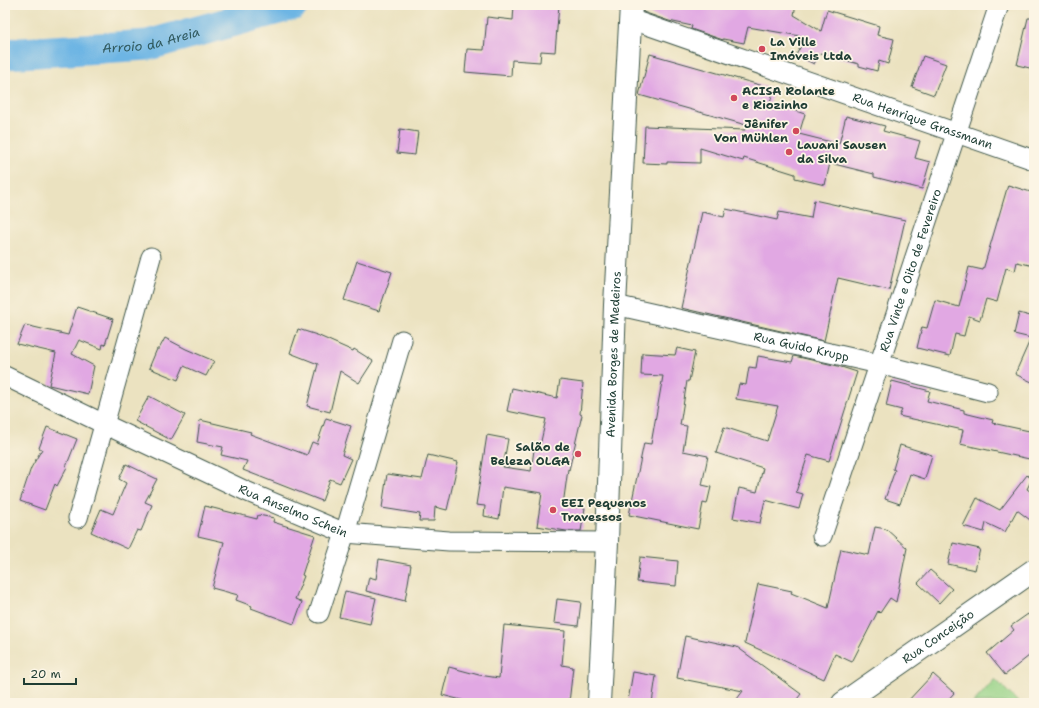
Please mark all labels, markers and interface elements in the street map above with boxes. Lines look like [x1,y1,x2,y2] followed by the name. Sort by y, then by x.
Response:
[102,23,202,57] water label: Arroio da Areia
[770,34,853,64] place label: La Ville Imóveis Ltda
[757,44,767,54] marker: La Ville Imóveis Ltda
[742,83,835,113] place label: ACISA Rolante e Riozinho
[850,89,995,153] street label: Rua Henrique Grassmann
[729,93,739,103] marker: ACISA Rolante e Riozinho
[714,116,789,146] place label: Jênifer Von Mühlen
[791,126,801,136] marker: Jênifer Von Mühlen
[797,137,887,167] place label: Lauani Sausen da Silva
[784,147,794,157] marker: Lauani Sausen da Silva
[876,187,945,354] street label: Rua Vinte e Oito de Fevereiro
[603,271,625,438] street label: Avenida Borges de Medeiros
[752,328,851,365] street label: Rua Guido Krupp
[490,439,570,469] place label: Salão de Beleza OLGA
[573,449,583,459] marker: Salão de Beleza OLGA
[236,481,350,541] street label: Rua Anselmo Schein
[561,495,646,525] place label: EEI Pequenos Travessos
[548,505,558,515] marker: EEI Pequenos Travessos
[899,606,977,667] street label: Rua Conceição
[24,660,76,686] scale bar
[30,666,61,682] text: 20 m

